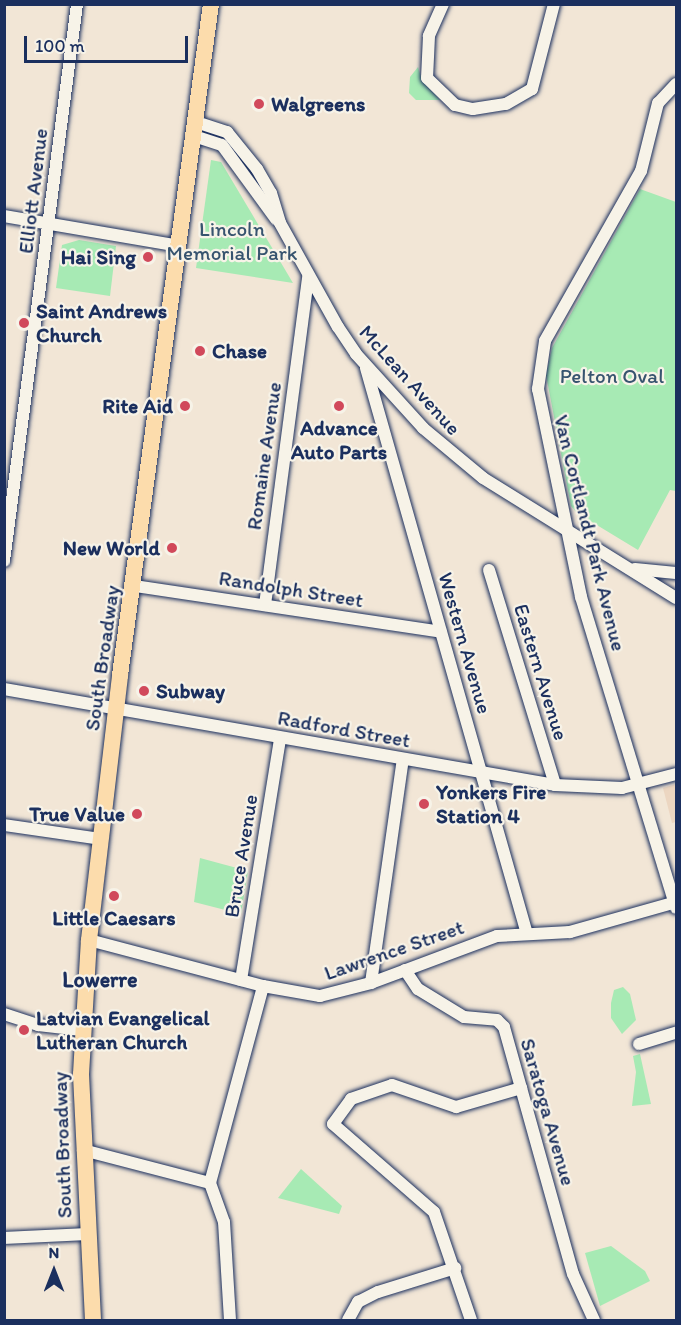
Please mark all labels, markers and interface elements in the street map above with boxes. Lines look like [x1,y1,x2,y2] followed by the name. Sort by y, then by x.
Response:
[27,24,190,62] scale bar
[35,35,85,57] text: 100 m
[271,91,365,117] place label: Walgreens
[252,97,266,111] marker: Walgreens
[13,127,53,255] street label: Elliott Avenue
[166,216,298,266] park label: Lincoln Memorial Park
[61,244,136,270] place label: Hai Sing
[141,250,155,264] marker: Hai Sing
[36,298,167,348] place label: Saint Andrews Church
[17,316,31,330] marker: Saint Andrews Church
[354,320,466,440] street label: McLean Avenue
[212,338,267,364] place label: Chase
[193,344,207,358] marker: Chase
[560,363,664,389] park label: Pelton Oval
[241,381,287,531] street label: Romaine Avenue
[102,393,173,419] place label: Rite Aid
[178,399,192,413] marker: Rite Aid
[332,399,346,413] marker: Advance Auto Parts
[548,412,632,654] street label: Van Cortlandt Park Avenue
[291,415,387,465] place label: Advance Auto Parts
[63,535,160,561] place label: New World
[165,541,179,555] marker: New World
[217,565,365,613] street label: Randolph Street
[433,570,497,716] street label: Western Avenue
[79,584,125,732] street label: South Broadway
[508,601,574,743] street label: Eastern Avenue
[156,678,225,704] place label: Subway
[137,684,151,698] marker: Subway
[276,705,412,753] street label: Radford Street
[436,779,547,829] place label: Yonkers Fire Station 4
[219,793,263,919] street label: Bruce Avenue
[417,797,431,811] marker: Yonkers Fire Station 4
[30,801,125,827] place label: True Value
[130,807,144,821] marker: True Value
[107,889,121,903] marker: Little Caesars
[52,905,176,931] place label: Little Caesars
[321,914,467,986] street label: Lawrence Street
[62,967,138,993] district label: Lowerre
[36,1005,210,1055] place label: Latvian Evangelical Lutheran Church
[17,1023,31,1037] marker: Latvian Evangelical Lutheran Church
[515,1035,581,1189] street label: Saratoga Avenue
[47,1071,77,1219] street label: South Broadway
[24,1241,84,1301] north arrow
[49,1243,59,1262] text: N

